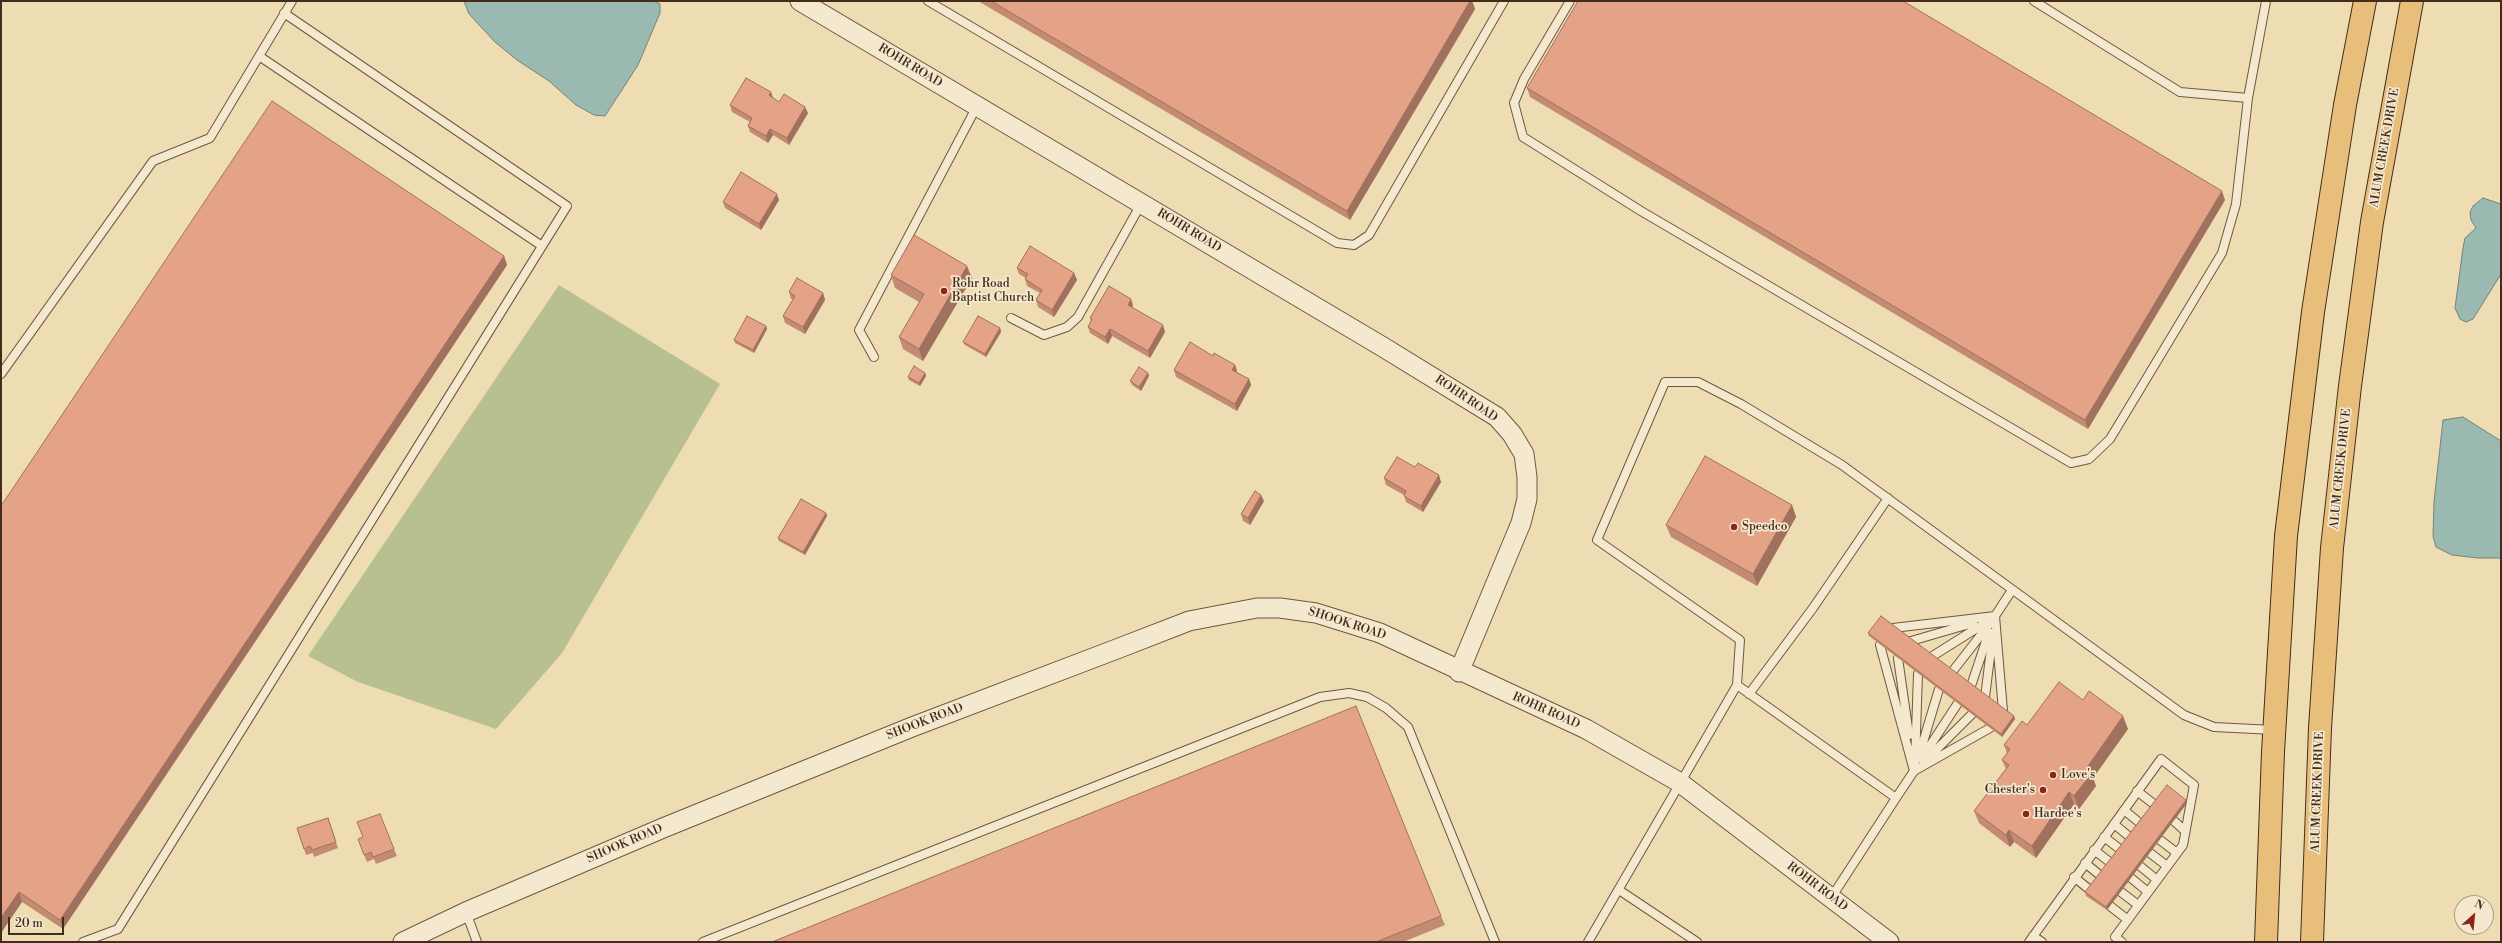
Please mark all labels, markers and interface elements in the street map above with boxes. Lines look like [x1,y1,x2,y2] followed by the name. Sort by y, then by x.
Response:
[875,41,945,91] street label: ROHR ROAD
[2367,87,2403,209] street label: ALUM CREEK DRIVE
[1154,206,1224,256] street label: ROHR ROAD
[952,277,1034,305] place label: Rohr Road Baptist Church
[939,286,949,296] marker: Rohr Road Baptist Church
[1432,373,1500,425] street label: ROHR ROAD
[2328,408,2354,530] street label: ALUM CREEK DRIVE
[1742,520,1788,534] place label: Speedco
[1729,522,1739,532] marker: Speedco
[1306,605,1388,643] street label: SHOOK ROAD
[1510,690,1582,732] street label: ROHR ROAD
[885,701,965,743] street label: SHOOK ROAD
[2309,731,2327,853] street label: ALUM CREEK DRIVE
[2061,768,2095,782] place label: Love's
[2048,770,2058,780] marker: Love's
[1985,783,2035,797] place label: Chester's
[2038,785,2048,795] marker: Chester's
[2034,807,2082,821] place label: Hardee's
[2021,809,2031,819] marker: Hardee's
[585,822,665,866] street label: SHOOK ROAD
[1784,859,1850,915] street label: ROHR ROAD
[2454,895,2494,935] north arrow
[2472,897,2486,913] text: N
[10,909,66,935] scale bar
[15,916,43,931] text: 20 m

